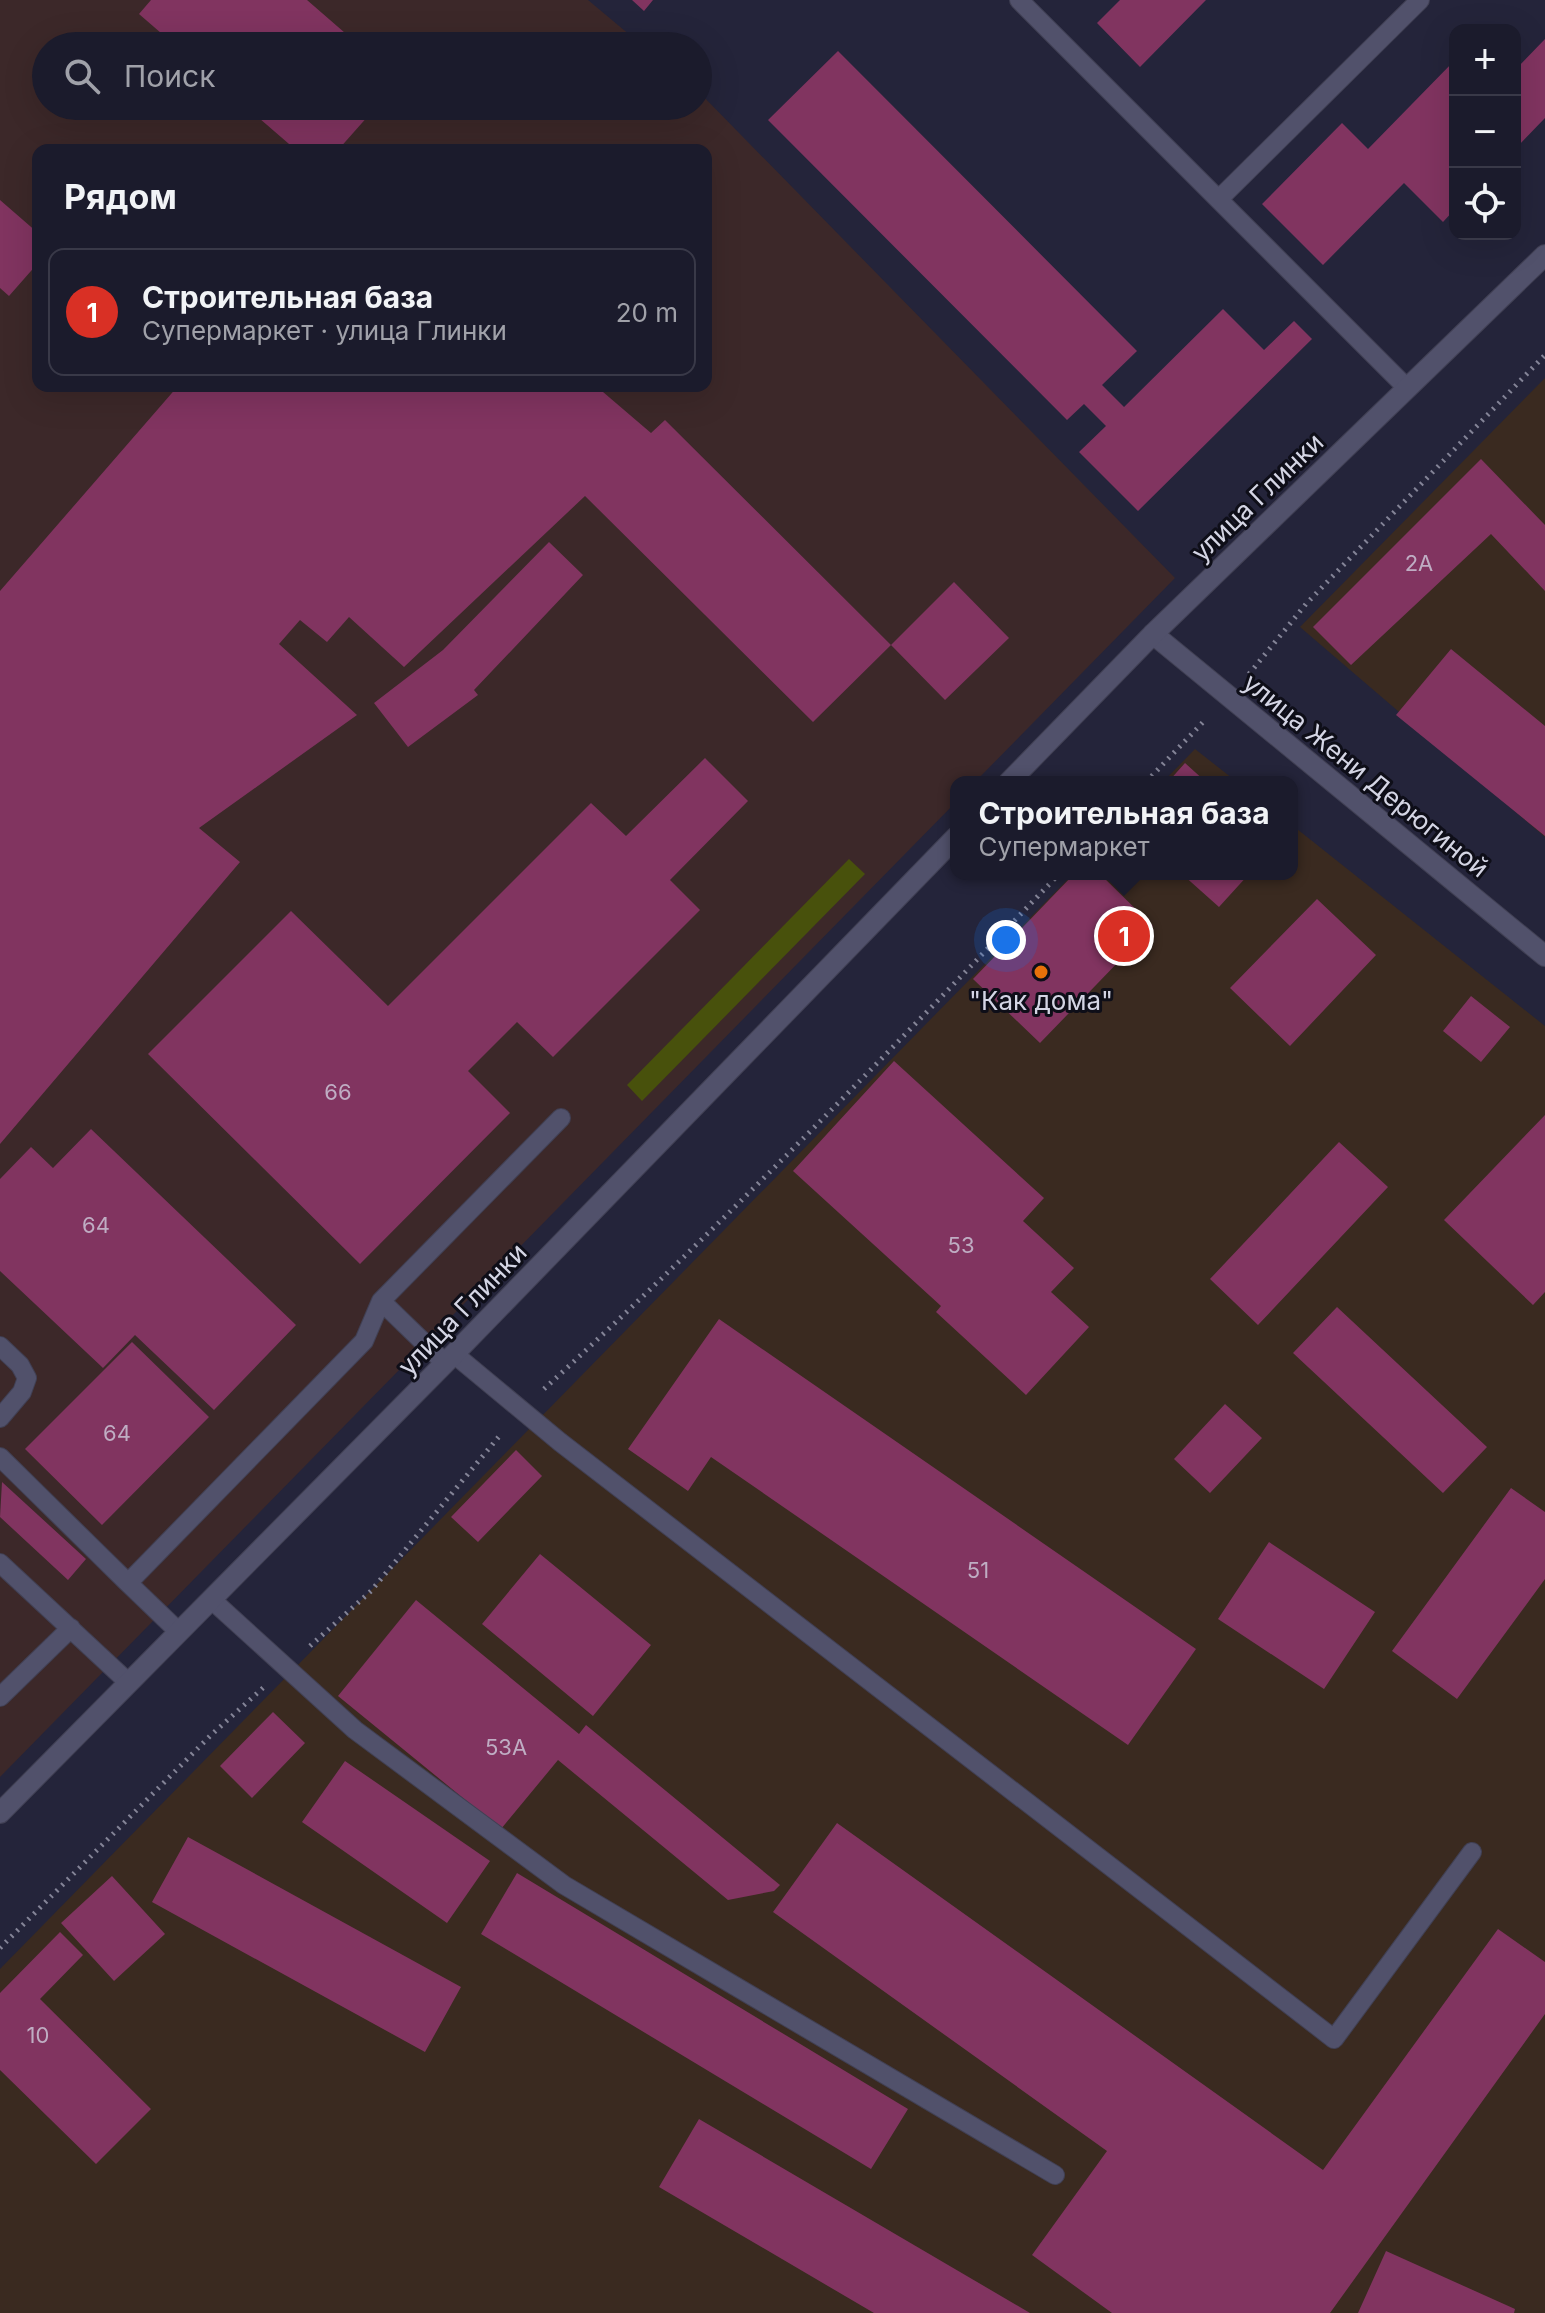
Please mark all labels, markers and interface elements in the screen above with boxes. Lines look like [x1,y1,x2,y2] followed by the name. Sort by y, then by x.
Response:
[1449,24,1521,240] map controls
[1449,24,1521,96] button: +
[32,32,712,120] search box
[60,54,104,98] icon: search
[124,58,215,94] text: Поиск
[1449,96,1521,168] button: −
[1449,168,1521,240] button: locate
[64,176,177,217] text: Рядом
[142,279,433,315] text: Строительная база
[86,297,98,328] text: 1
[616,297,678,328] text: 20 m
[142,315,507,346] text: Супермаркет · улица Глинки
[1185,426,1329,568] street label: улица Глинки
[1405,550,1433,576] house number: 2А
[1237,667,1495,883] street label: улица Жени Дерюгиной
[950,776,1298,880] popup
[978,795,1270,831] text: Строительная база
[978,831,1150,862] text: Супермаркет
[1098,906,1150,966] pin: 1
[986,920,1026,960] your location
[1032,963,1050,981] marker: "Как дома"
[969,985,1113,1016] place label: "Как дома"
[324,1079,352,1105] house number: 66
[82,1212,110,1238] house number: 64
[948,1232,974,1258] house number: 53
[391,1237,533,1381] street label: улица Глинки
[103,1420,131,1446] house number: 64
[967,1557,989,1583] house number: 51
[485,1734,527,1760] house number: 53А
[27,2022,49,2048] house number: 10

